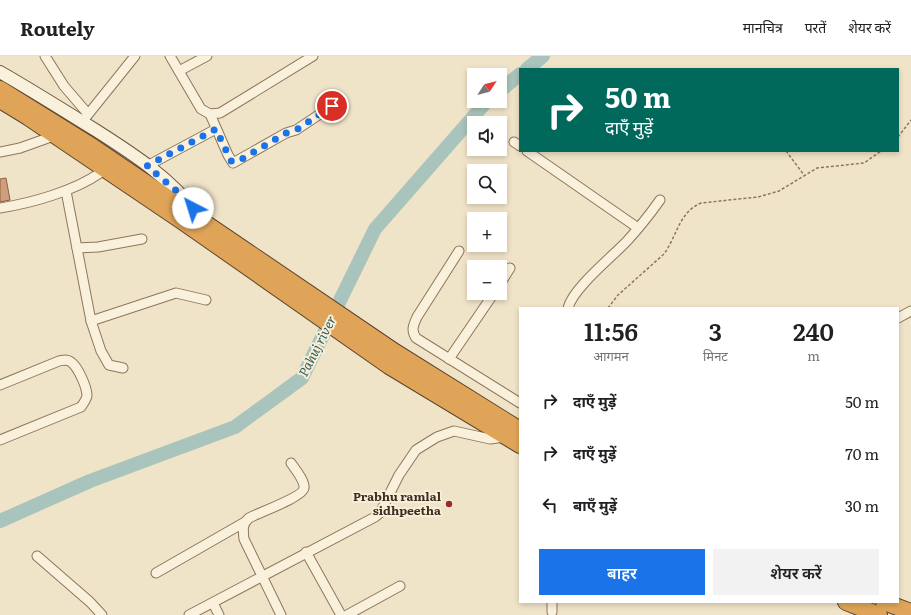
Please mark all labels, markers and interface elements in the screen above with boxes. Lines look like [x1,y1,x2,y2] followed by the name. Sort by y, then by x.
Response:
[20,14,95,42] text: Routely
[743,17,783,37] text: मानचित्र
[805,17,826,37] text: परतें
[848,17,891,37] text: शेयर करें
[467,68,507,108] north arrow
[467,68,507,300] map controls
[605,75,671,117] text: 50 m
[539,84,591,136] icon: right
[315,89,349,123] pin
[321,95,343,117] icon: arrive
[605,113,653,140] text: दाएँ मुड़ें
[467,116,507,156] button: sound
[467,164,507,204] button: search
[172,187,214,229] position arrow
[467,212,507,252] button: +
[467,260,507,300] button: −
[293,312,340,380] water label: Pahuj river
[584,313,638,348] text: 11:56
[709,313,722,348] text: 3
[793,313,834,348] text: 240
[593,346,629,365] text: आगमन
[703,346,728,365] text: मिनट
[807,346,820,365] text: m
[573,389,616,412] text: दाएँ मुड़ें
[539,390,561,412] icon: right
[845,390,879,413] text: 50 m
[573,441,616,464] text: दाएँ मुड़ें
[539,442,561,464] icon: right
[845,442,879,465] text: 70 m
[353,487,442,519] place label: Prabhu ramlal sidhpeetha
[573,493,617,516] text: बाएँ मुड़ें
[539,494,561,516] icon: left
[845,494,879,517] text: 30 m
[444,499,454,509] marker: Prabhu ramlal sidhpeetha
[539,549,705,595] button: बाहर
[713,549,879,595] button: शेयर करें

